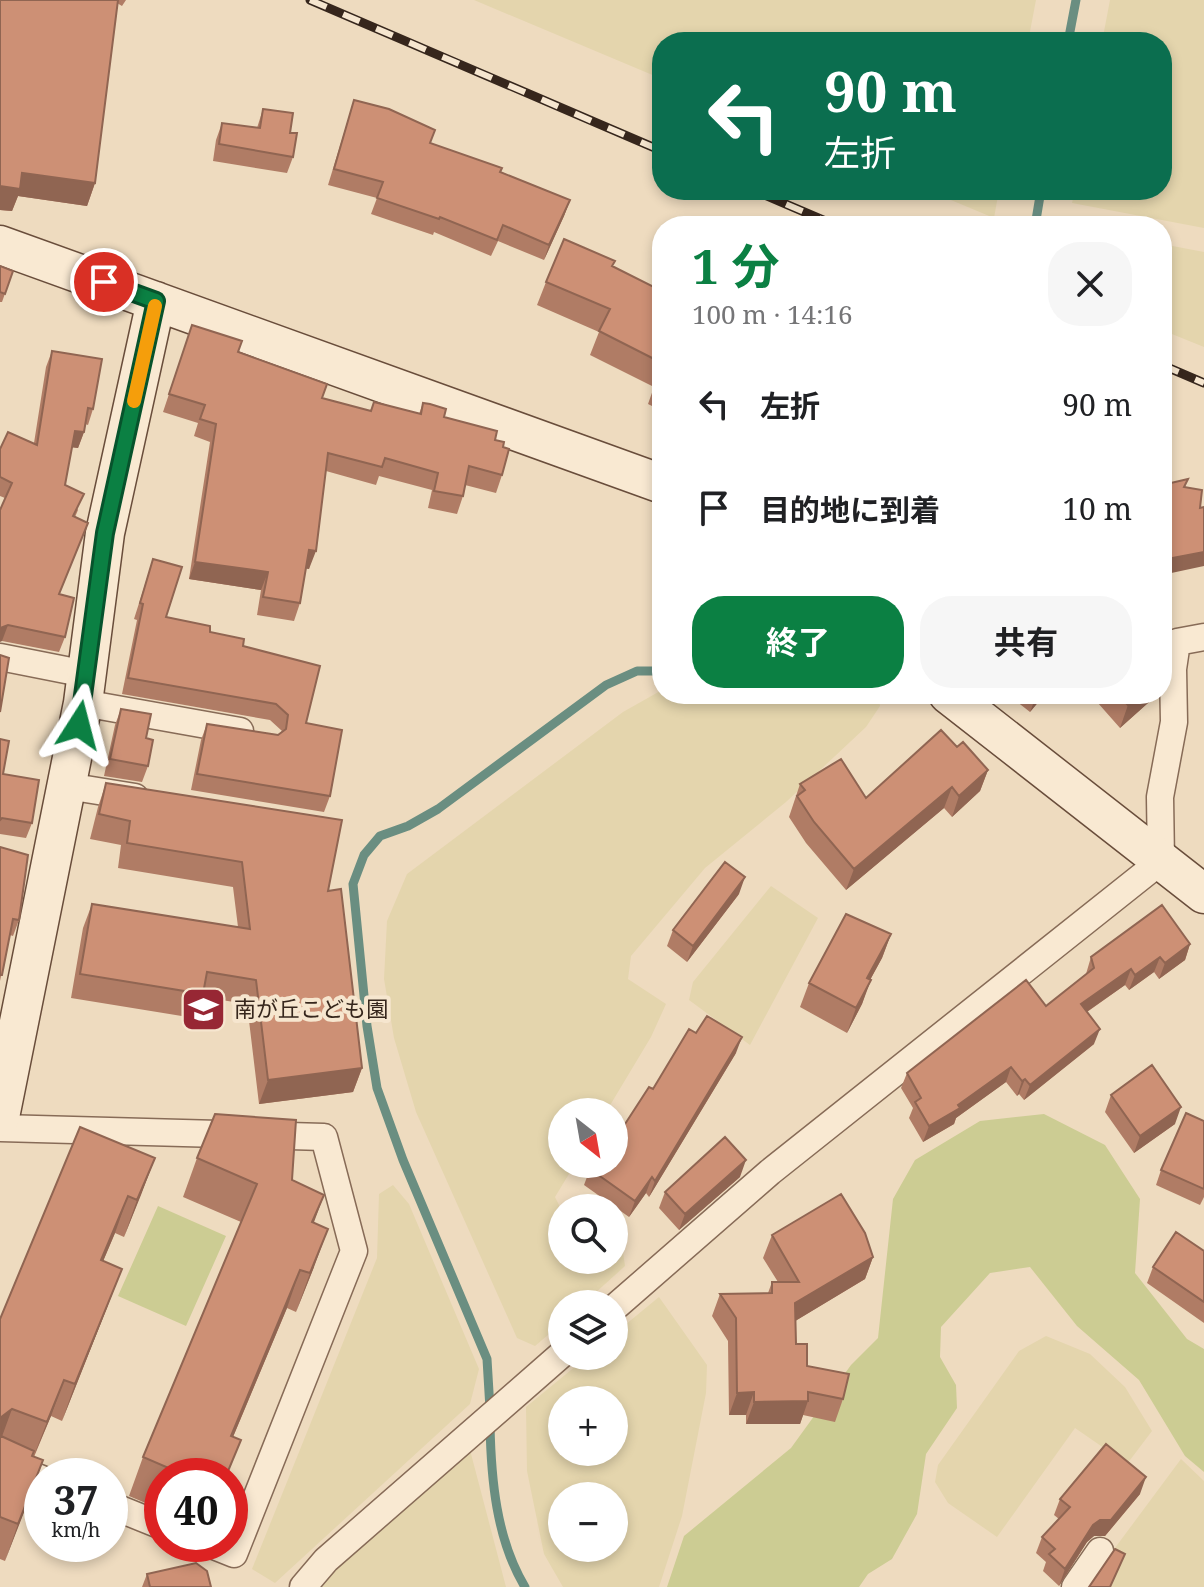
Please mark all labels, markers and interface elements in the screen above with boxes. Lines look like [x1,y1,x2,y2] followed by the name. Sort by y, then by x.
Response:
[824,52,957,128] text: 90 m
[692,64,796,168] icon: left
[824,128,896,177] text: 左折
[692,233,780,298] text: 1 分
[1048,242,1132,326] button: close
[70,248,138,316] pin
[82,260,126,304] icon: arrive
[692,296,853,332] text: 100 m · 14:16
[692,382,736,426] icon: left
[1062,384,1132,425] text: 90 m
[760,385,820,426] text: 左折
[692,486,736,530] icon: arrive
[1062,488,1132,529] text: 10 m
[760,489,940,530] text: 目的地に到着
[692,596,904,688] button: 終了
[920,596,1132,688] button: 共有
[37,683,121,767] position arrow
[179,985,227,1033] school or university icon: 南が丘こども園
[234,993,388,1023] place label: 南が丘こども園
[548,1098,628,1178] north arrow
[548,1098,628,1562] map controls
[548,1194,628,1274] button: search
[548,1290,628,1370] button: layers
[548,1386,628,1466] button: +
[144,1458,248,1562] speed limit sign: 40
[53,1472,99,1527] text: 37
[548,1482,628,1562] button: −
[51,1516,101,1543] text: km/h

